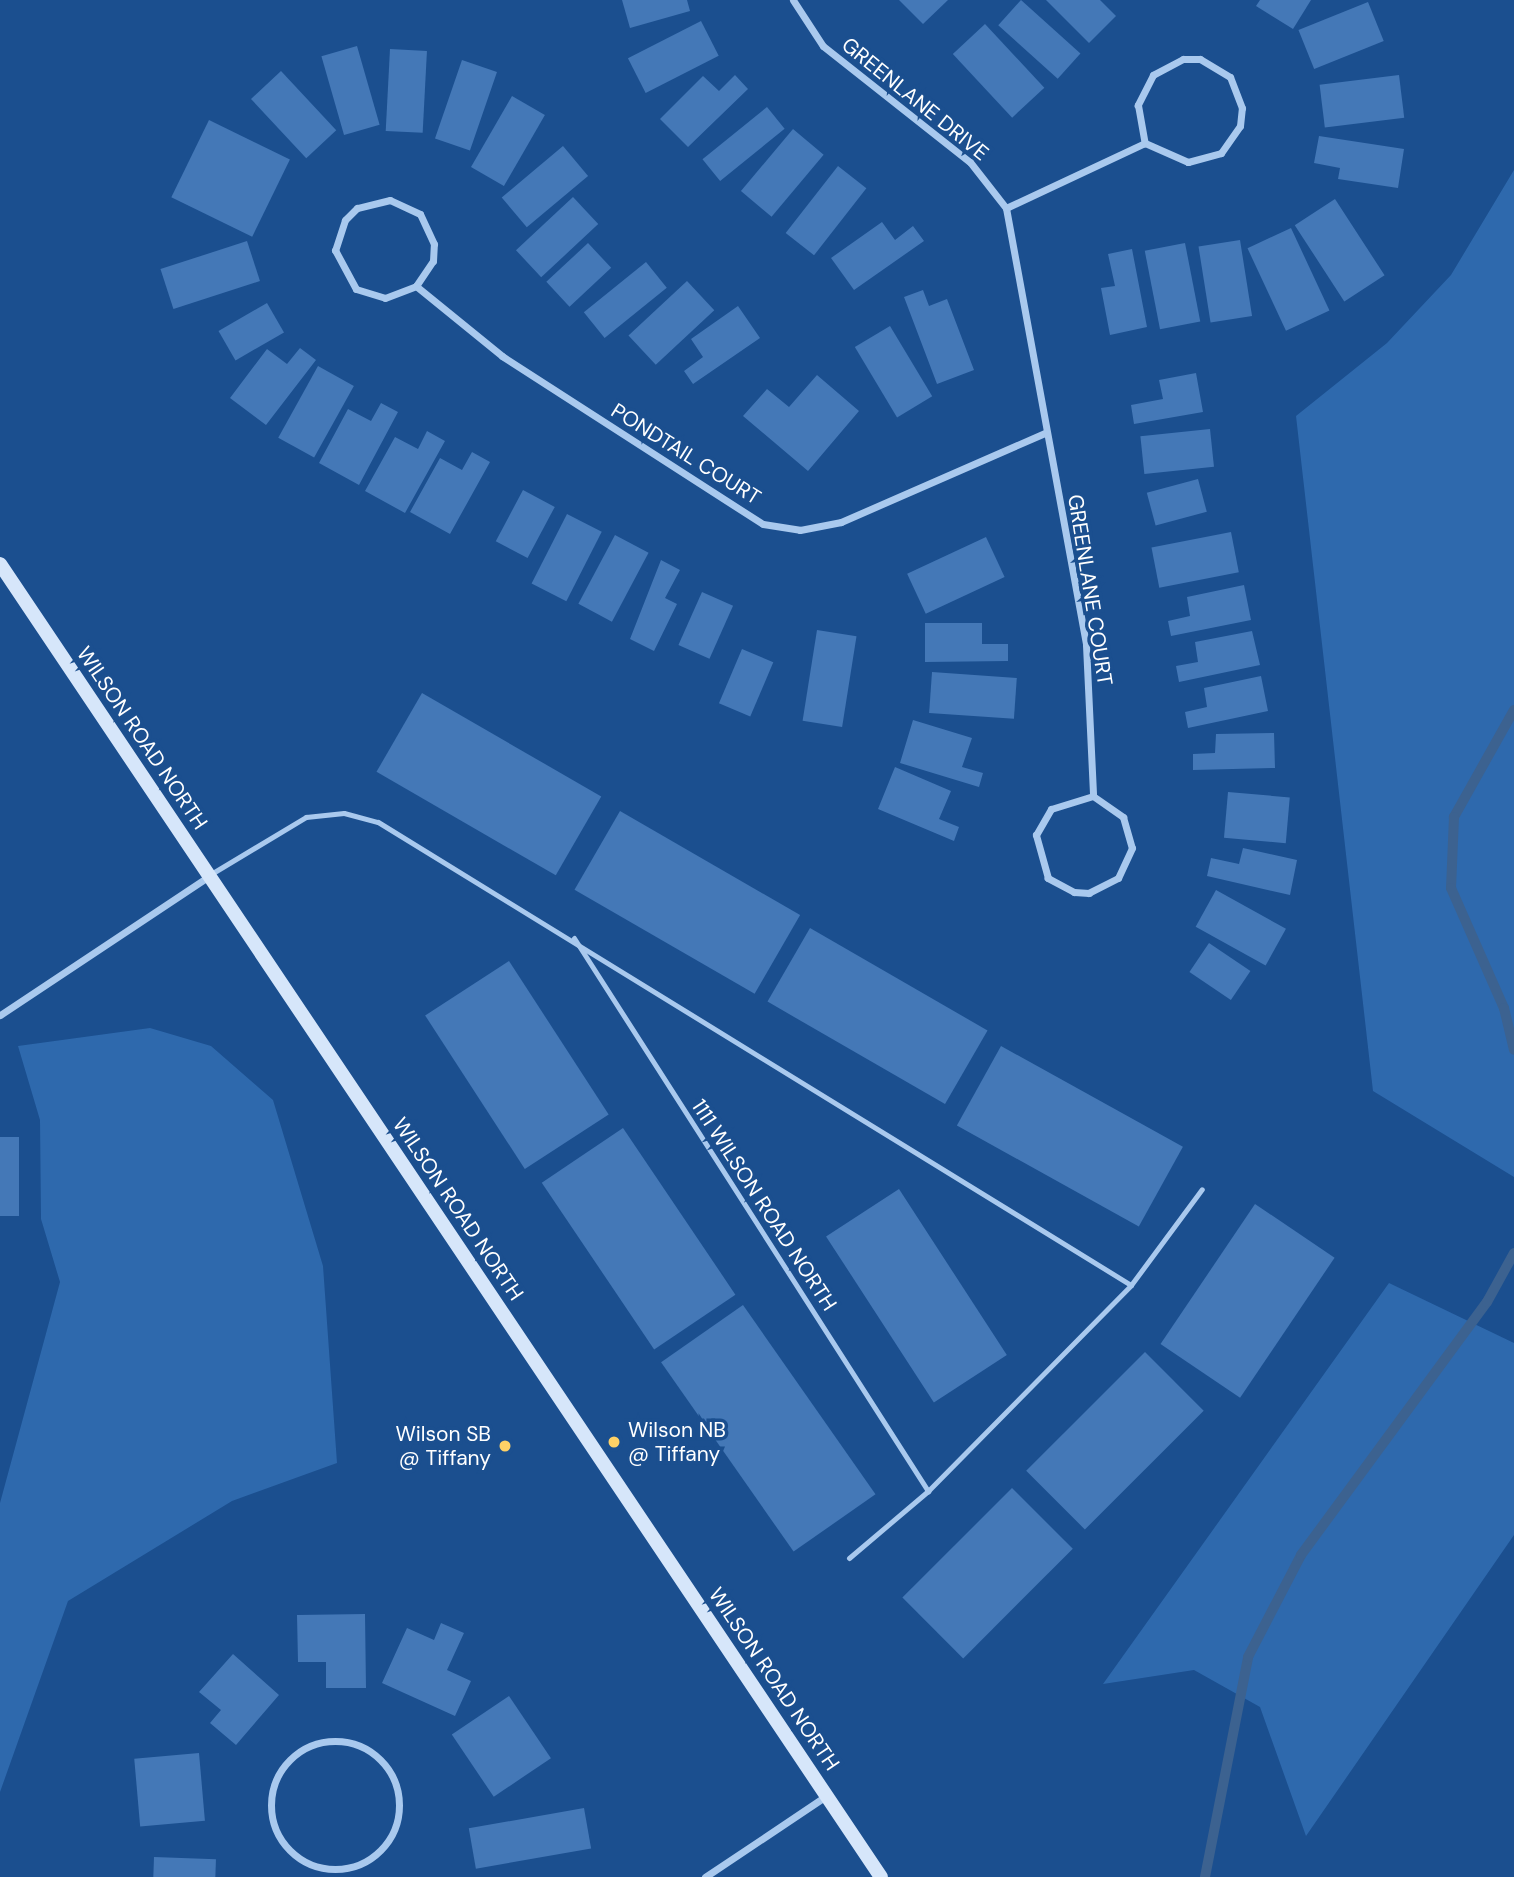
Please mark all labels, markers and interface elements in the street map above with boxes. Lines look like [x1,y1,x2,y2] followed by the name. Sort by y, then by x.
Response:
[837,32,993,166] street label: GREENLANE DRIVE
[607,398,765,510] street label: PONDTAIL COURT
[1062,493,1118,687] street label: GREENLANE COURT
[71,642,213,834] street label: WILSON ROAD NORTH
[686,1095,842,1315] street label: 1111 WILSON ROAD NORTH
[387,1113,529,1305] street label: WILSON ROAD NORTH
[628,1417,726,1467] place label: Wilson NB @ Tiffany
[395,1421,491,1471] place label: Wilson SB @ Tiffany
[606,1434,622,1450] marker: Wilson NB @ Tiffany
[497,1438,513,1454] marker: Wilson SB @ Tiffany
[703,1583,845,1775] street label: WILSON ROAD NORTH

